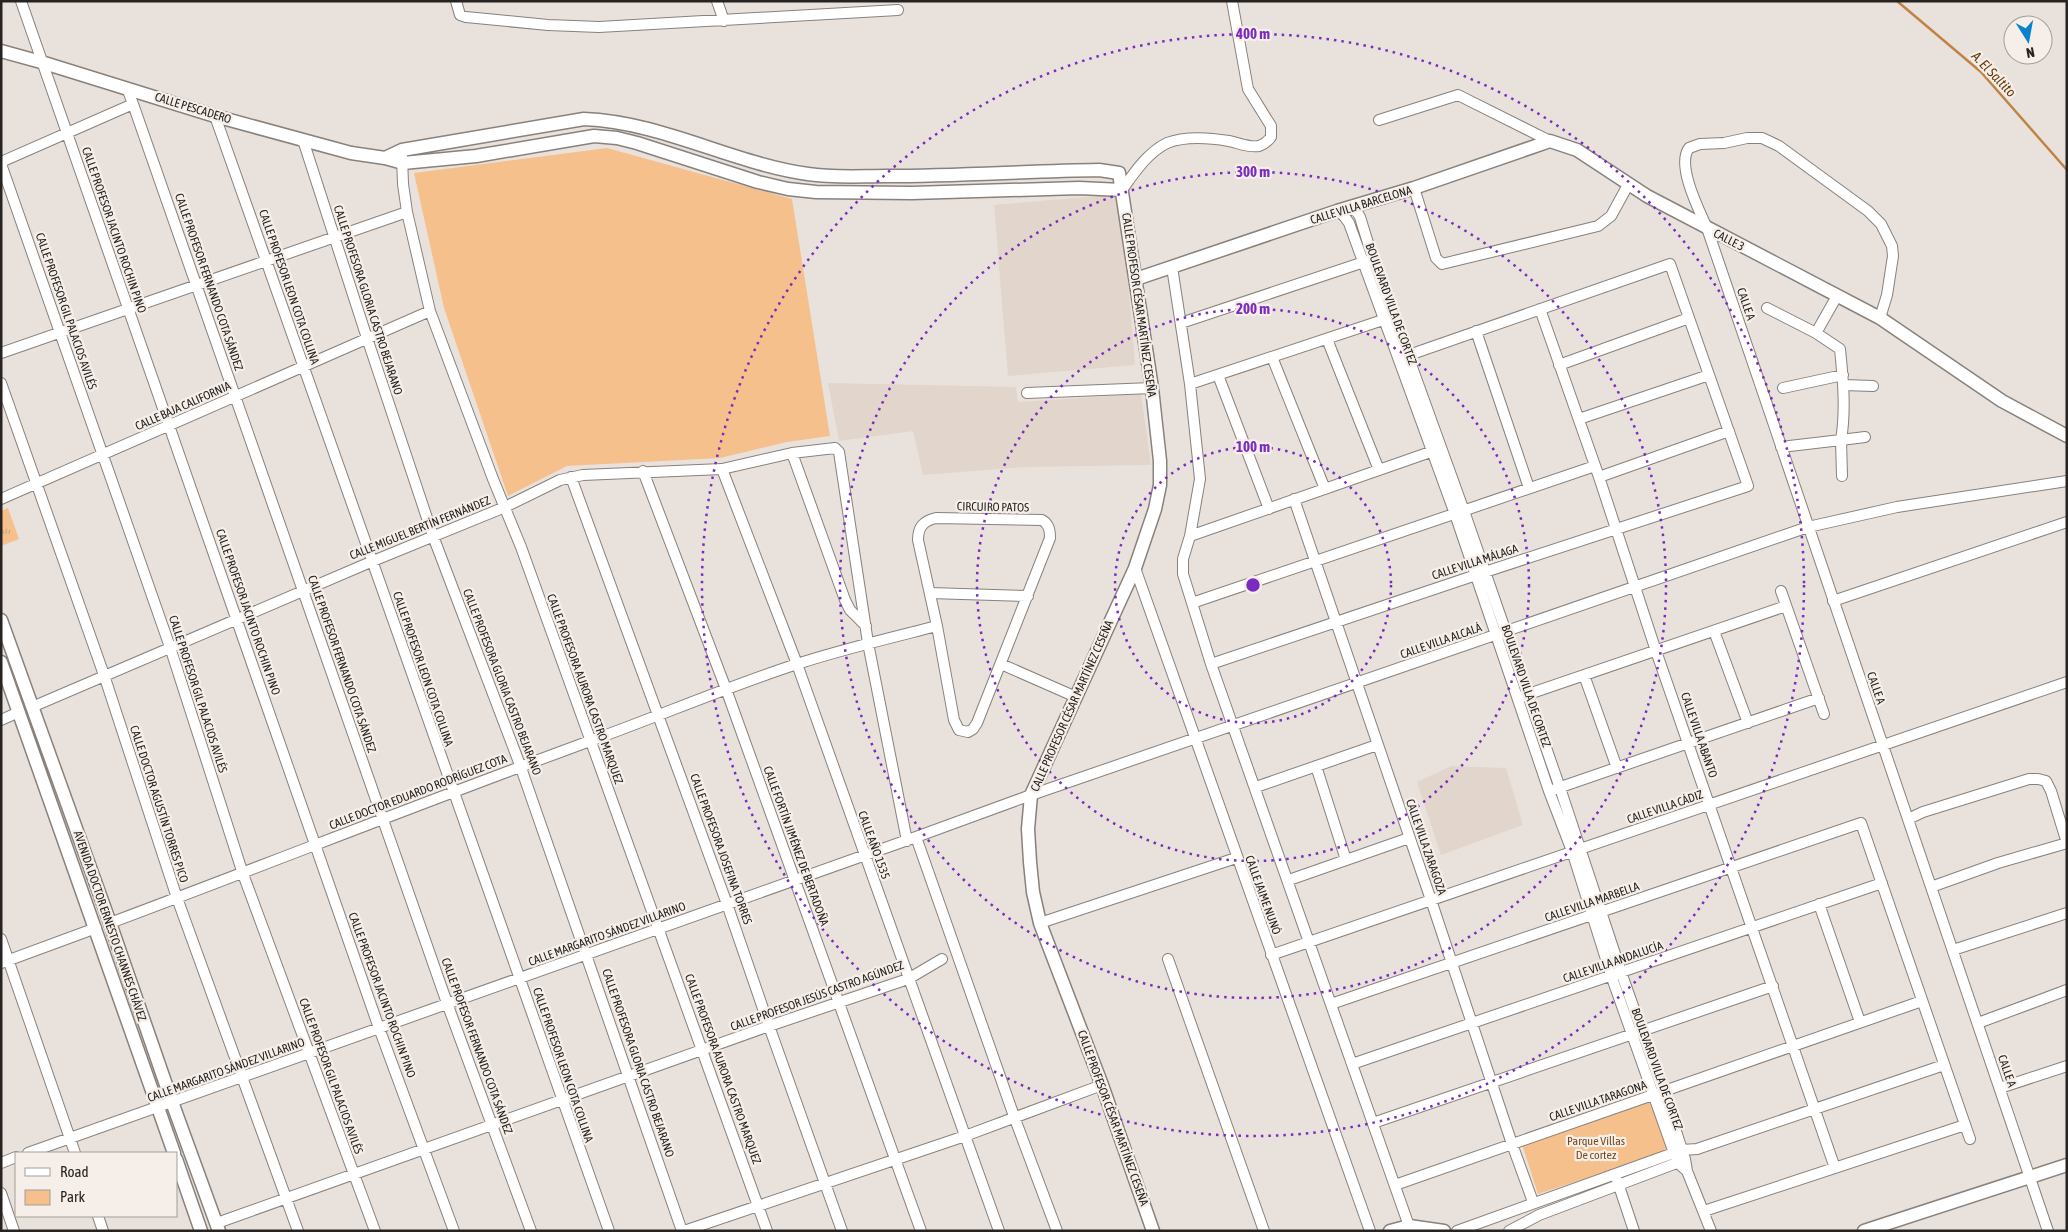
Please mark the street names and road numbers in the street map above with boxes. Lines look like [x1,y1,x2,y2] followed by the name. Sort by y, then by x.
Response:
[153,90,233,126] street label: CALLE PESCADERO
[79,145,149,315] street label: CALLE PROFESOR JACINTO ROCHIN PINO
[1309,183,1414,227] street label: CALLE VILLA BARCELONA
[172,192,246,373] street label: CALLE PROFESOR FERNANDO COTA SÁNDEZ
[331,203,405,397] street label: CALLE PROFESORA GLORIA CASTRO BEJARANO
[256,208,322,366] street label: CALLE PROFESOR LEON COTA COLLINA
[1119,212,1159,398] street label: CALLE PROFESOR CÉSAR MARTÍNEZ CESEÑA
[1711,226,1747,254] street label: CALLE 3
[33,231,99,391] street label: CALLE PROFESOR GIL PALACIOS AVILÉS
[1362,241,1420,367] street label: BOULEVARD VILLA DE CORTEZ
[1734,286,1758,322] street label: CALLE A
[133,379,233,433] street label: CALLE BAJA CALIFORNIA
[348,493,493,563] street label: CALLE MIGUEL BERTÍN FERNÁNDEZ
[957,499,1029,515] street label: CIRCUIRO PATOS
[213,527,283,697] street label: CALLE PROFESOR JACINTO ROCHIN PINO
[1430,541,1520,583] street label: CALLE VILLA MÁLAGA
[305,574,379,755] street label: CALLE PROFESOR FERNANDO COTA SÁNDEZ
[460,587,544,777] street label: CALLE PROFESORA GLORIA CASTRO BEJARANO
[390,590,456,748] street label: CALLE PROFESOR LEON COTA COLLINA
[544,592,626,787] street label: CALLE PROFESORA AURORA CASTRO MARQUEZ
[166,613,230,775] street label: CALLE PROFESOR GIL PALACIOS AVILÉS
[1028,618,1116,794] street label: CALLE PROFESOR CÉSAR MARTÍNEZ CESEÑA
[1398,620,1484,661] street label: CALLE VILLA ALCALÁ
[1498,623,1554,750] street label: BOULEVARD VILLA DE CORTEZ
[1864,670,1888,706] street label: CALLE A
[1678,690,1720,780] street label: CALLE VILLA ABANTO
[127,724,191,884] street label: CALLE DOCTOR AGUSTÍN TORRES PICO
[327,752,509,832] street label: CALLE DOCTOR EDUARDO RODRÍGUEZ COTA
[760,764,832,928] street label: CALLE FORTÍN JIMÉNEZ DE BERTADOÑA
[687,772,755,926] street label: CALLE PROFESORA JOSEFINA TORRES
[1625,787,1705,827] street label: CALLE VILLA CÁDIZ
[1403,797,1449,897] street label: CALLE VILLA ZARAGOZA
[855,809,893,881] street label: CALLE AÑO 1535
[71,829,149,1024] street label: AVENIDA DOCTOR ERNESTO CHANNES CHÁVEZ
[1242,854,1284,936] street label: CALLE JAIME NUNÓ
[1543,879,1641,925] street label: CALLE VILLA MARBELLA
[526,899,688,969] street label: CALLE MARGARITO SÁNDEZ VILLARINO
[346,911,418,1079] street label: CALLE PROFESOR JACINTO ROCHIN PINO
[1561,938,1665,986] street label: CALLE VILLA ANDALUCÍA
[439,956,516,1137] street label: CALLE PROFESOR FERNANDO COTA SÁNDEZ
[729,958,906,1034] street label: CALLE PROFESOR JESÚS CASTRO AGÚNDEZ
[599,967,677,1159] street label: CALLE PROFESORA GLORIA CASTRO BEJARANO
[682,972,764,1167] street label: CALLE PROFESORA AURORA CASTRO MARQUEZ
[530,986,596,1144] street label: CALLE PROFESOR LEON COTA COLLINA
[296,996,366,1156] street label: CALLE PROFESOR GIL PALACIOS AVILÉS
[1628,1006,1686,1132] street label: BOULEVARD VILLA DE CORTEZ
[1075,1028,1151,1208] street label: CALLE PROFESOR CÉSAR MARTÍNEZ CESEÑA
[145,1035,307,1105] street label: CALLE MARGARITO SÁNDEZ VILLARINO
[1995,1053,2019,1089] street label: CALLE A
[1548,1078,1649,1124] street label: CALLE VILLA TARAGONA

